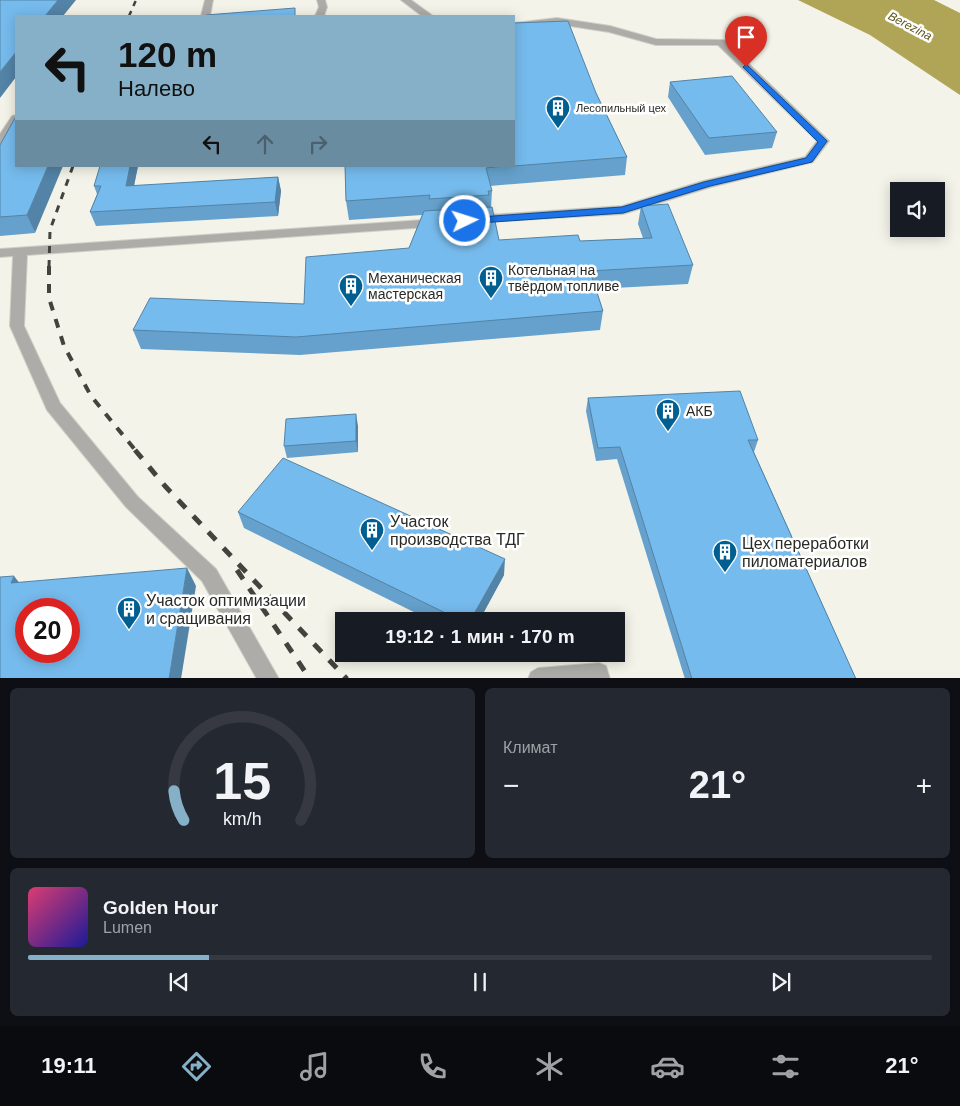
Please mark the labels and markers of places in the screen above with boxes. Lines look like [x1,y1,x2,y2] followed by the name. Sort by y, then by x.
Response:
[725,16,767,67] pin
[545,95,571,129] building icon: Лесопильный цех
[576,102,667,114] place label: Лесопильный цех
[508,262,619,294] place label: Котельная на твёрдом топливе
[478,265,504,299] building icon: Котельная на твёрдом топливе
[368,270,461,302] place label: Механическая мастерская
[338,273,364,307] building icon: Механическая мастерская
[655,398,681,432] building icon: АКБ
[686,403,713,419] place label: АКБ
[390,513,525,548] place label: Участок производства ТДГ
[359,517,385,551] building icon: Участок производства ТДГ
[742,535,869,570] place label: Цех переработки пиломатериалов
[712,539,738,573] building icon: Цех переработки пиломатериалов
[146,592,306,627] place label: Участок оптимизации и сращивания
[116,596,142,630] building icon: Участок оптимизации и сращивания

